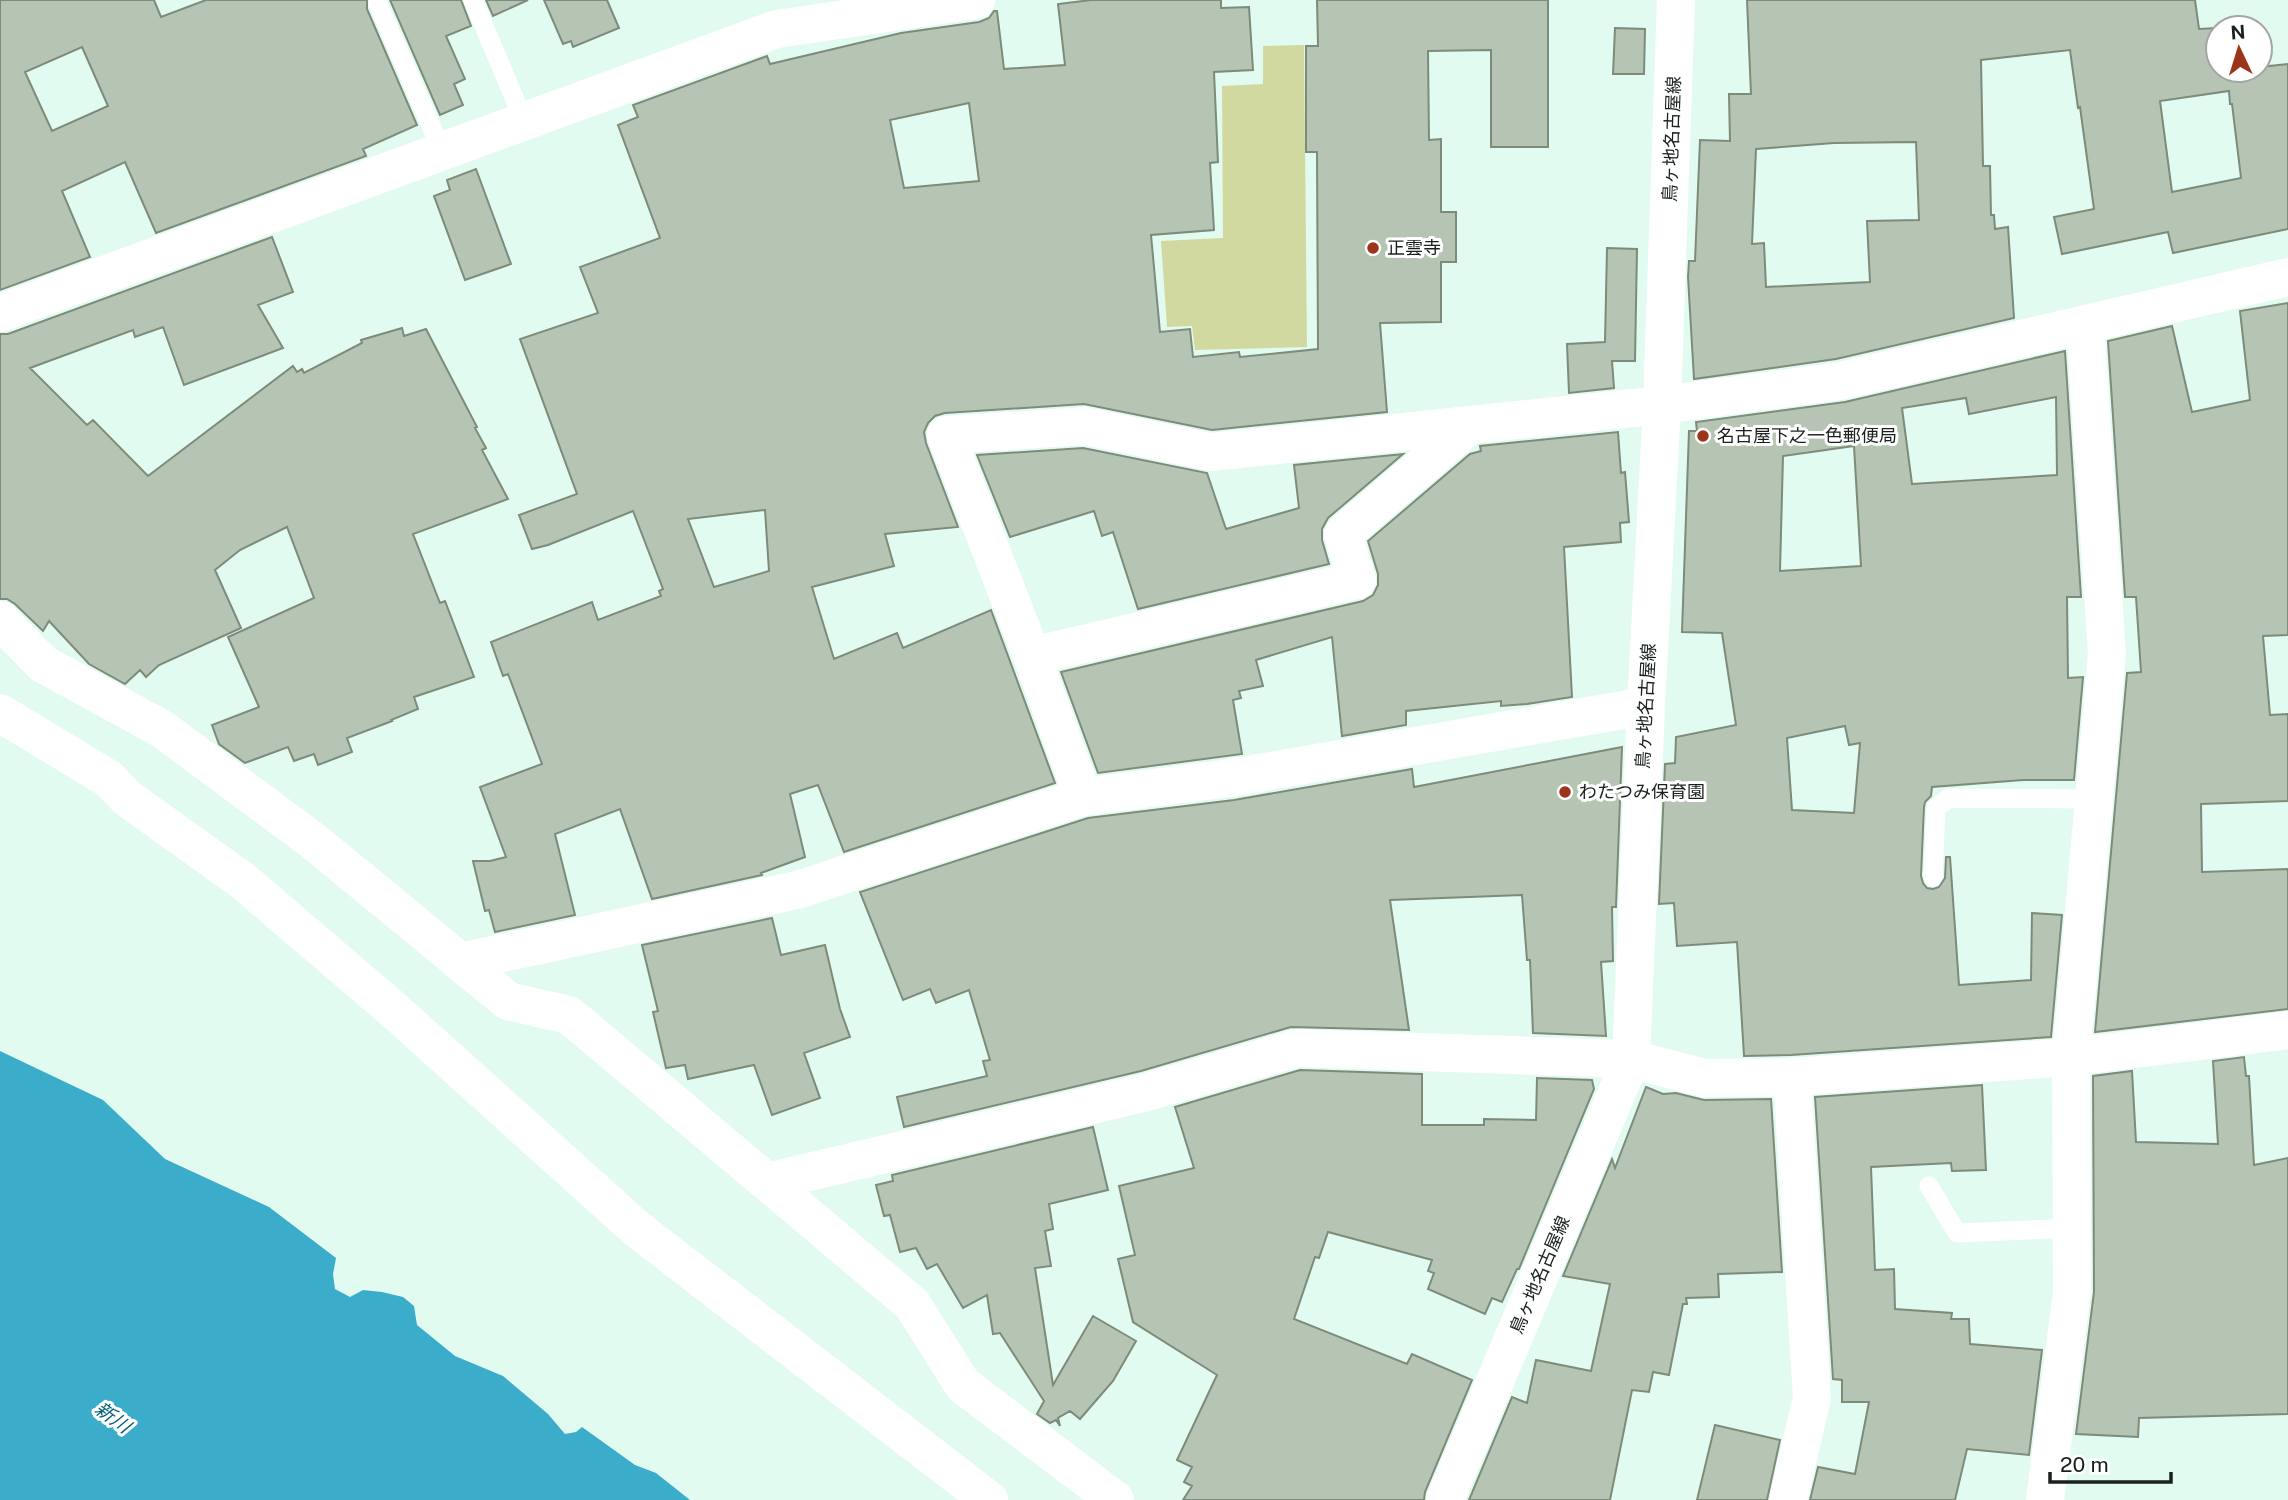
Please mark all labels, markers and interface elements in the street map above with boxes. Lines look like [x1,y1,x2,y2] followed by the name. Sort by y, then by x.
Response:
[2204,14,2274,84] north arrow
[2230,21,2246,44] text: N
[1659,76,1684,202] street label: 鳥ヶ地名古屋線
[1387,237,1441,258] place label: 正雲寺
[1365,240,1381,256] marker: 正雲寺
[1717,425,1897,446] place label: 名古屋下之一色郵便局
[1695,428,1711,444] marker: 名古屋下之一色郵便局
[1632,643,1659,769] street label: 鳥ヶ地名古屋線
[1579,781,1705,802] place label: わたつみ保育園
[1557,784,1573,800] marker: わたつみ保育園
[1505,1213,1574,1337] street label: 鳥ヶ地名古屋線
[91,1397,136,1438] water label: 新川
[2050,1440,2171,1484] scale bar
[2060,1452,2109,1477] text: 20 m

